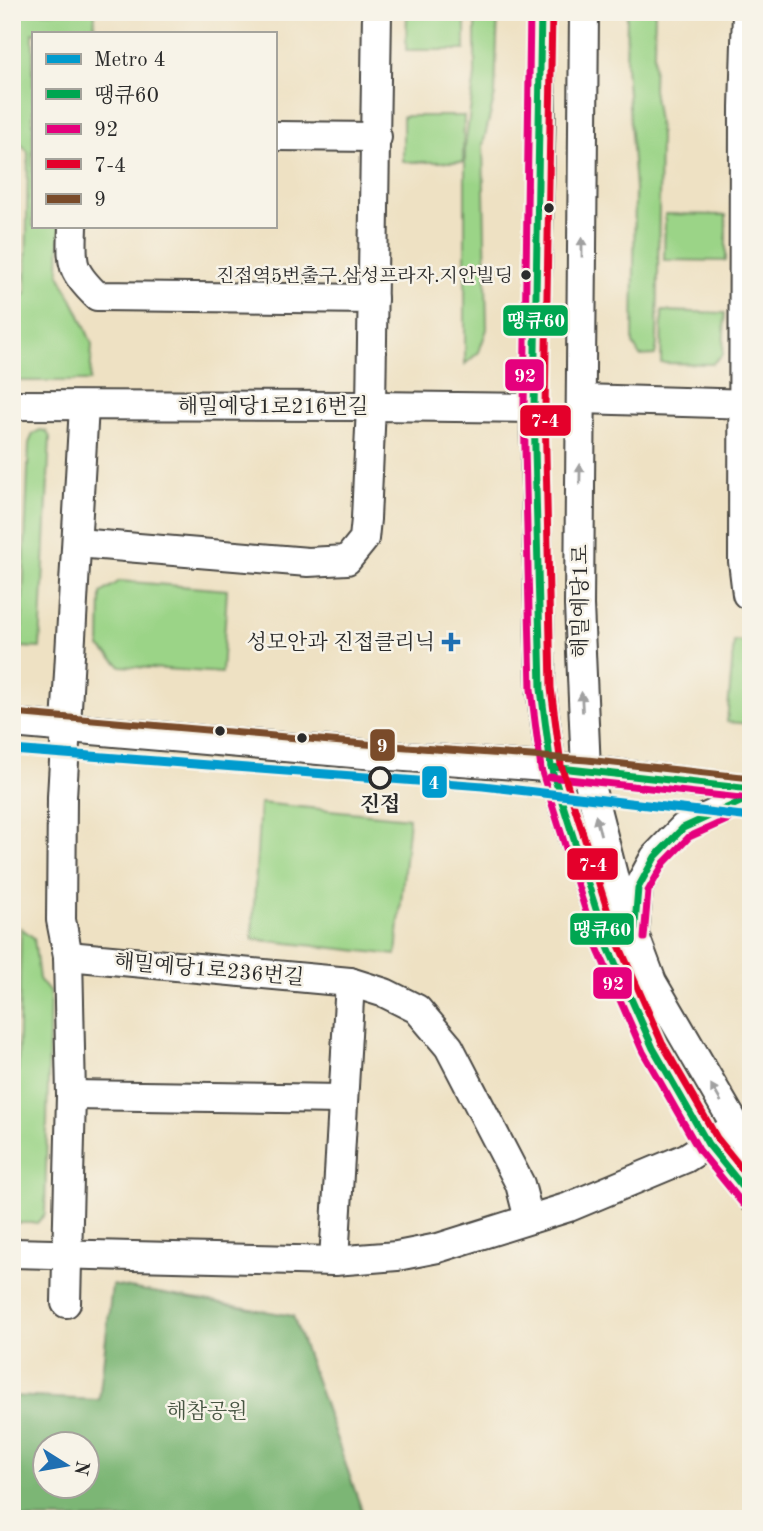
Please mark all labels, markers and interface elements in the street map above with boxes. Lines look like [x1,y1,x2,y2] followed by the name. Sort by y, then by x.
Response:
[32,32,276,228] legend
[94,50,166,71] text: Metro 4
[94,84,159,107] text: 땡큐60
[94,120,118,141] text: 92
[94,156,126,177] text: 7-4
[94,190,106,211] text: 9
[542,201,556,215] unlabelled marker
[576,236,588,258] one-way arrow
[216,265,513,287] place label: 진접역5번출구.삼성프라자.지안빌딩
[519,268,533,282] marker: 진접역5번출구.삼성프라자.지안빌딩
[502,304,569,337] line badge: 땡큐60
[507,310,565,332] text: 땡큐60
[504,358,545,392] line badge: 92
[514,368,536,387] text: 92
[178,395,368,418] street label: 해밀예당1로216번길
[519,404,572,437] line badge: 7-4
[530,413,560,432] text: 7-4
[574,463,586,485] one-way arrow
[569,544,592,658] street label: 해밀예당1로
[247,631,435,654] place label: 성모안과 진접클리닉
[441,632,461,652] marker: 성모안과 진접클리닉
[576,691,587,713] one-way arrow
[213,724,227,738] unlabelled marker
[369,728,396,762] line badge: 9
[295,731,309,745] unlabelled marker
[376,738,388,757] text: 9
[421,765,448,799] line badge: 4
[369,767,391,789] marker: 진접
[428,775,440,794] text: 4
[360,792,400,816] place label: 진접
[593,814,603,835] one-way arrow
[566,847,619,881] line badge: 7-4
[578,857,608,876] text: 7-4
[569,912,635,946] line badge: 땡큐60
[573,919,631,941] text: 땡큐60
[113,950,305,989] street label: 해밀예당1로236번길
[592,966,633,1000] line badge: 92
[602,976,624,995] text: 92
[710,1083,722,1102] one-way arrow
[166,1400,248,1423] park label: 해참공원
[32,1430,102,1500] north arrow
[69,1459,91,1477] text: N

